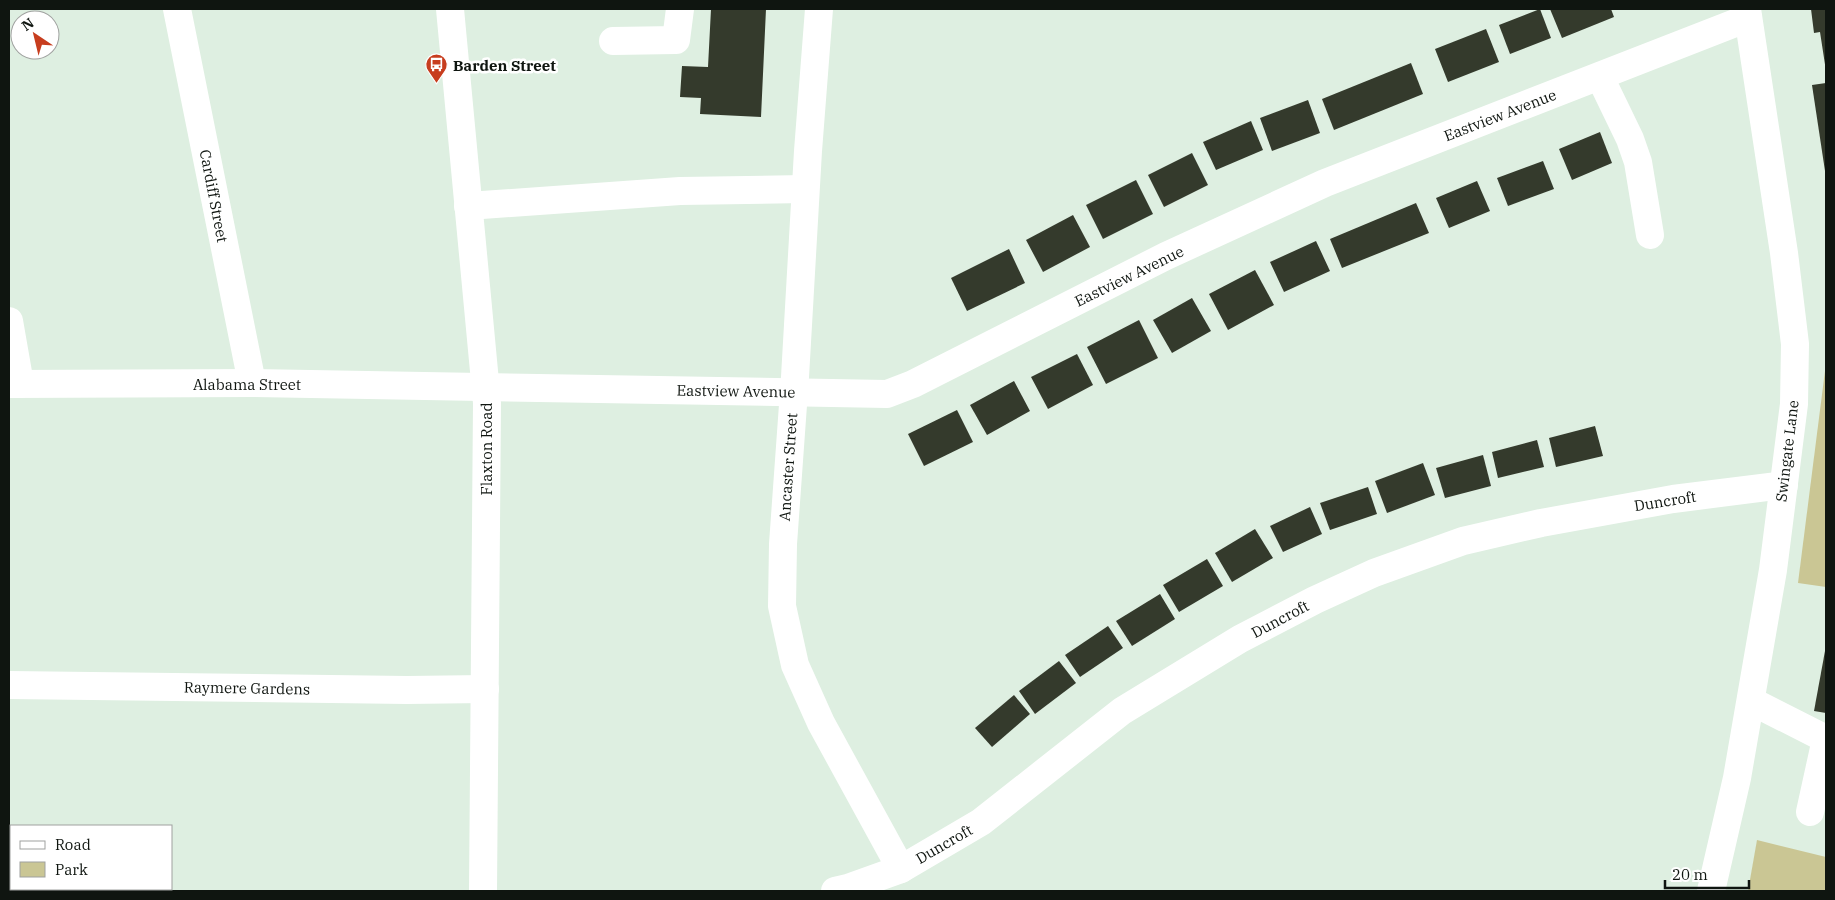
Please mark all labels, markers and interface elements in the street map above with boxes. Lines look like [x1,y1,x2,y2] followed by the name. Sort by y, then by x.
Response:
[10,10,60,60] north arrow
[18,14,37,35] text: N
[425,53,449,84] bus stop icon: Barden Street
[453,56,556,75] place label: Barden Street
[1441,85,1559,145] street label: Eastview Avenue
[196,148,232,244] street label: Cardiff Street
[1071,241,1187,311] street label: Eastview Avenue
[193,375,301,394] street label: Alabama Street
[676,380,796,402] street label: Eastview Avenue
[1771,399,1803,503] street label: Swingate Lane
[477,402,496,496] street label: Flaxton Road
[775,412,801,522] street label: Ancaster Street
[1633,487,1697,515] street label: Duncroft
[1248,596,1312,642] street label: Duncroft
[184,677,310,699] street label: Raymere Gardens
[912,820,976,868] street label: Duncroft
[10,825,172,890] legend
[55,835,91,854] text: Road
[1665,858,1749,890] scale bar
[55,860,88,879] text: Park
[1672,865,1708,884] text: 20 m

